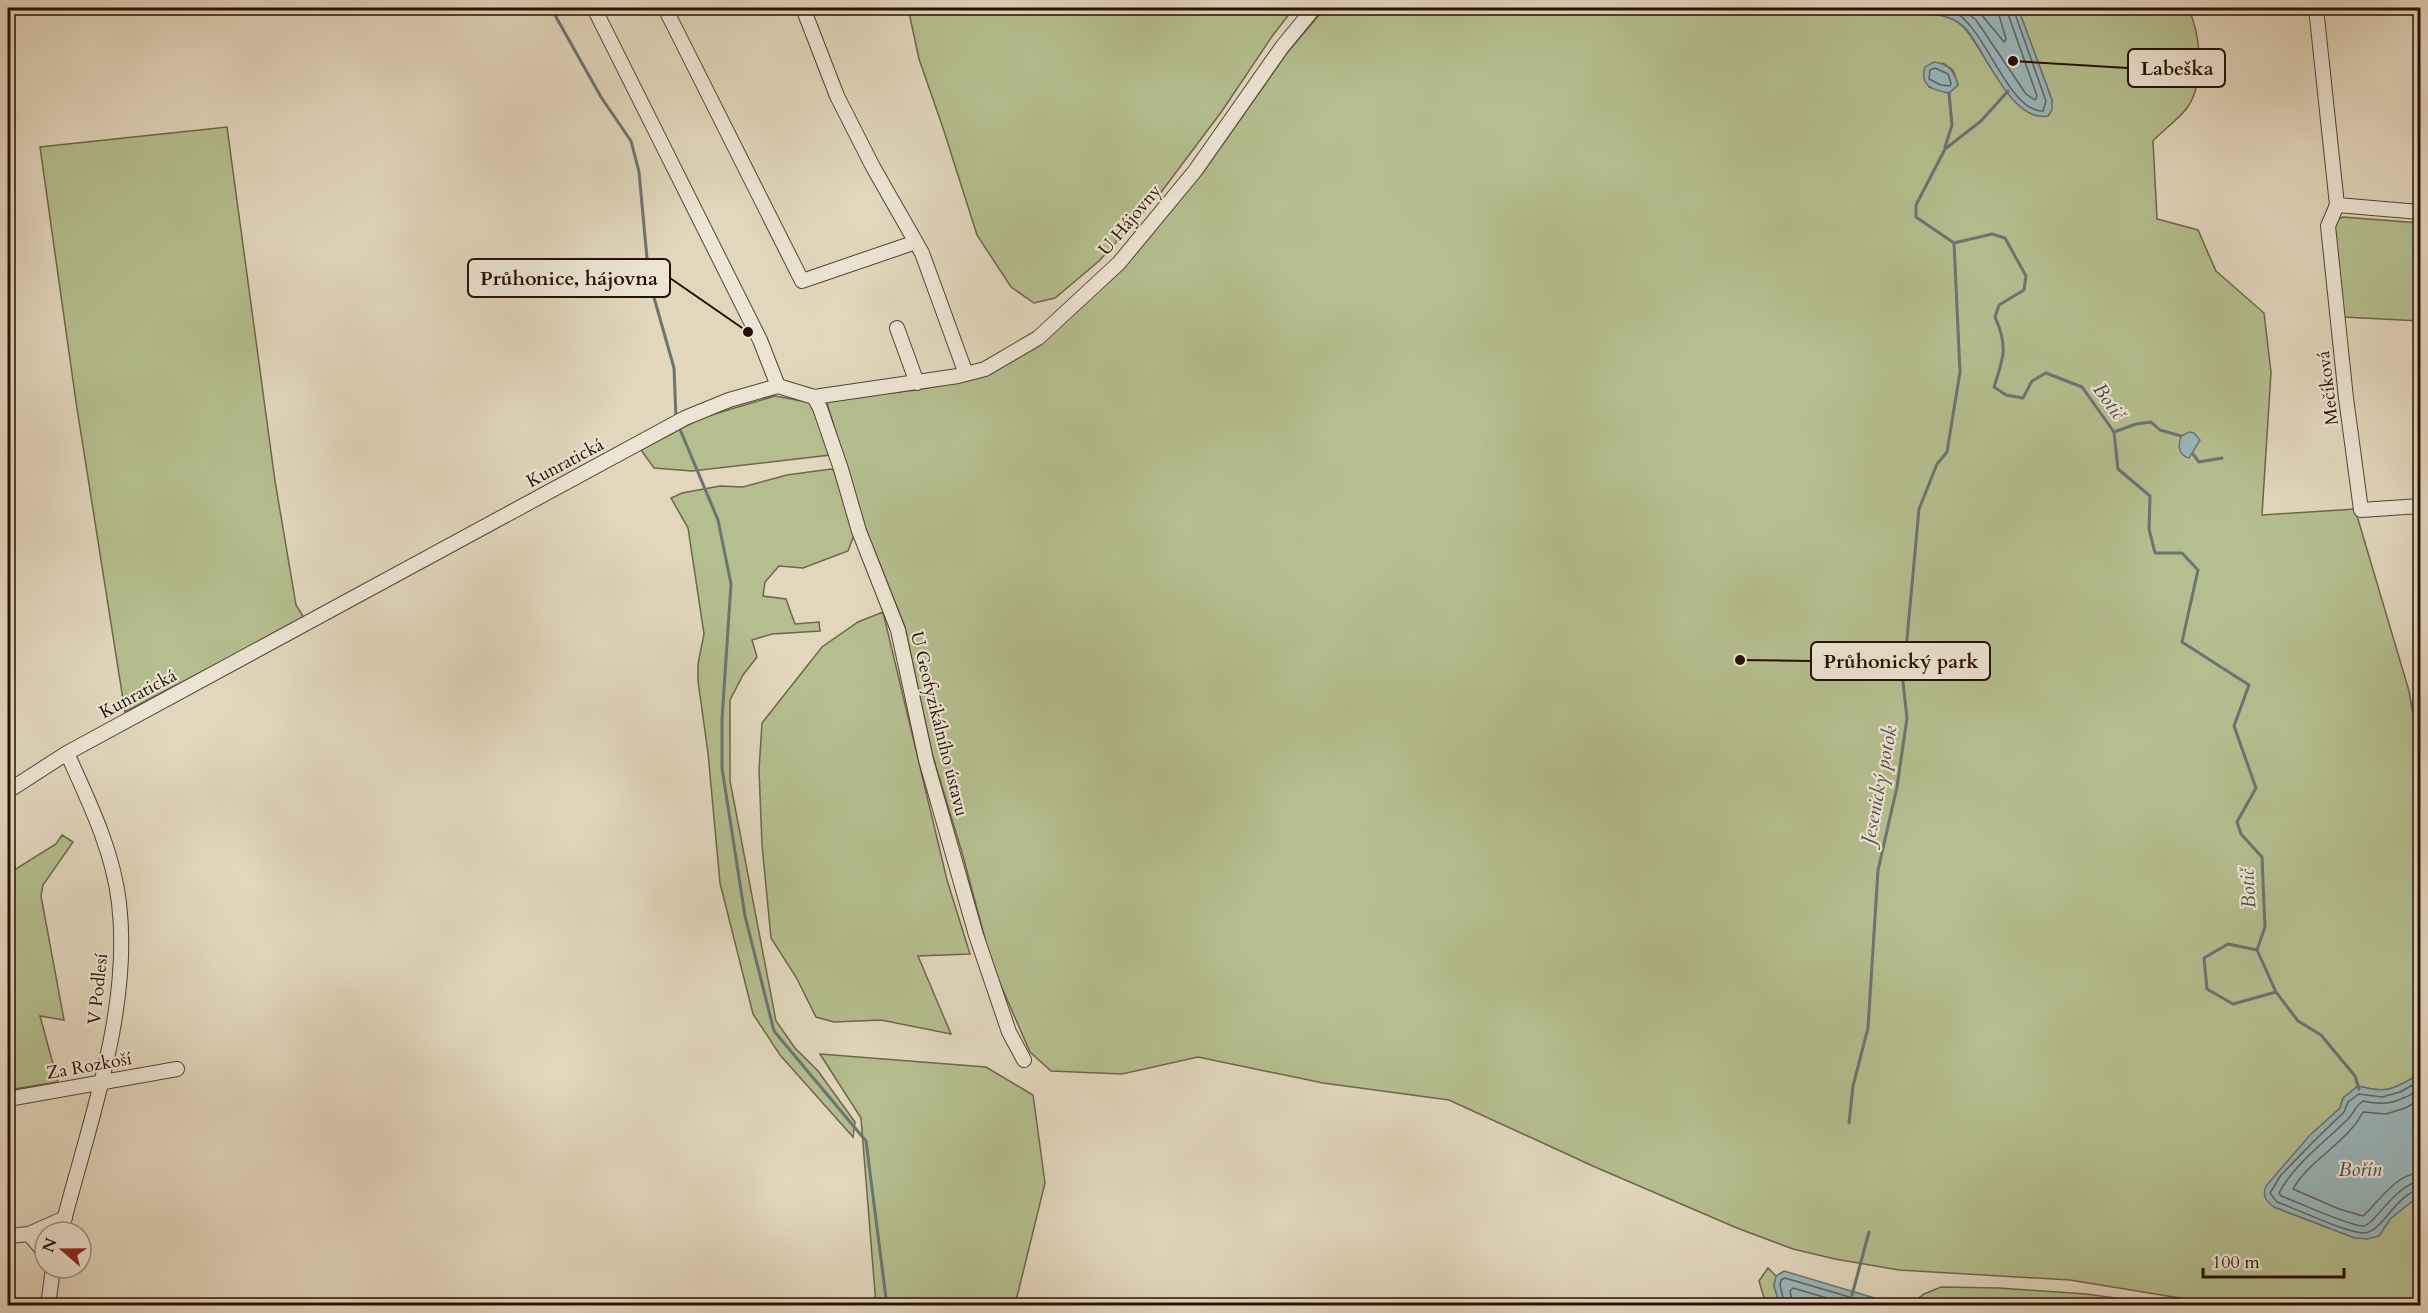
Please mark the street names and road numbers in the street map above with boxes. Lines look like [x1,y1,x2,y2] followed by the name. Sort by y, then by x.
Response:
[1093,179,1168,261] street label: U Hájovny
[2311,349,2345,427] street label: Mečíková
[522,432,608,494] street label: Kunratická
[904,629,974,819] street label: U Geofyzikálního ústavu
[95,663,181,725] street label: Kunratická
[82,952,114,1026] street label: V Podlesí
[44,1046,134,1086] street label: Za Rozkoší

